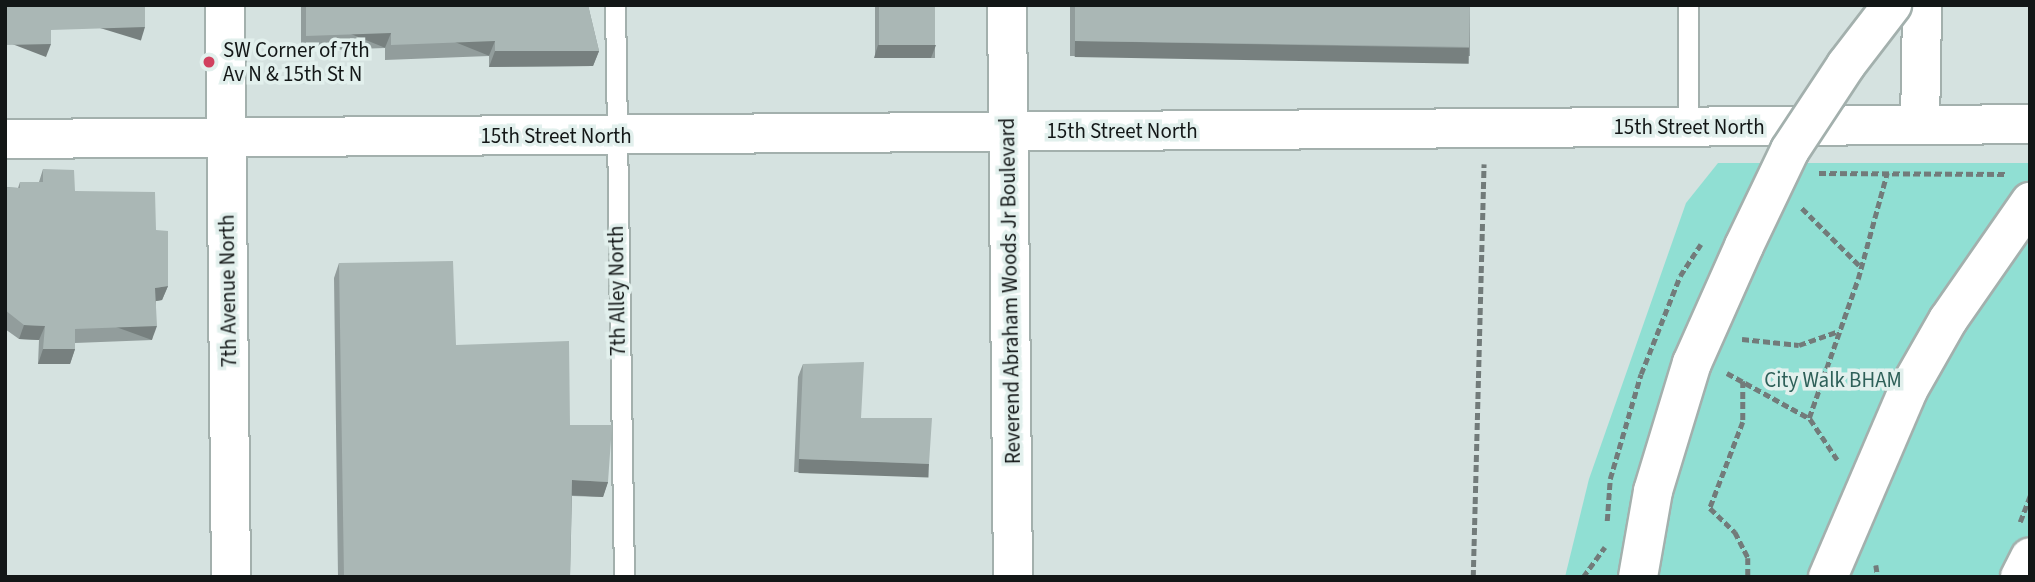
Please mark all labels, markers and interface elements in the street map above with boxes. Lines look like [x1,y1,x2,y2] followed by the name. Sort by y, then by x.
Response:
[223,37,370,87] place label: SW Corner of 7th Av N & 15th St N
[201,54,217,70] marker: SW Corner of 7th Av N & 15th St N
[1613,114,1765,140] street label: 15th Street North
[994,118,1026,464] street label: Reverend Abraham Woods Jr Boulevard
[1046,118,1198,144] street label: 15th Street North
[480,123,632,149] street label: 15th Street North
[214,214,242,368] street label: 7th Avenue North
[603,225,631,357] street label: 7th Alley North
[1764,367,1902,393] park label: City Walk BHAM

